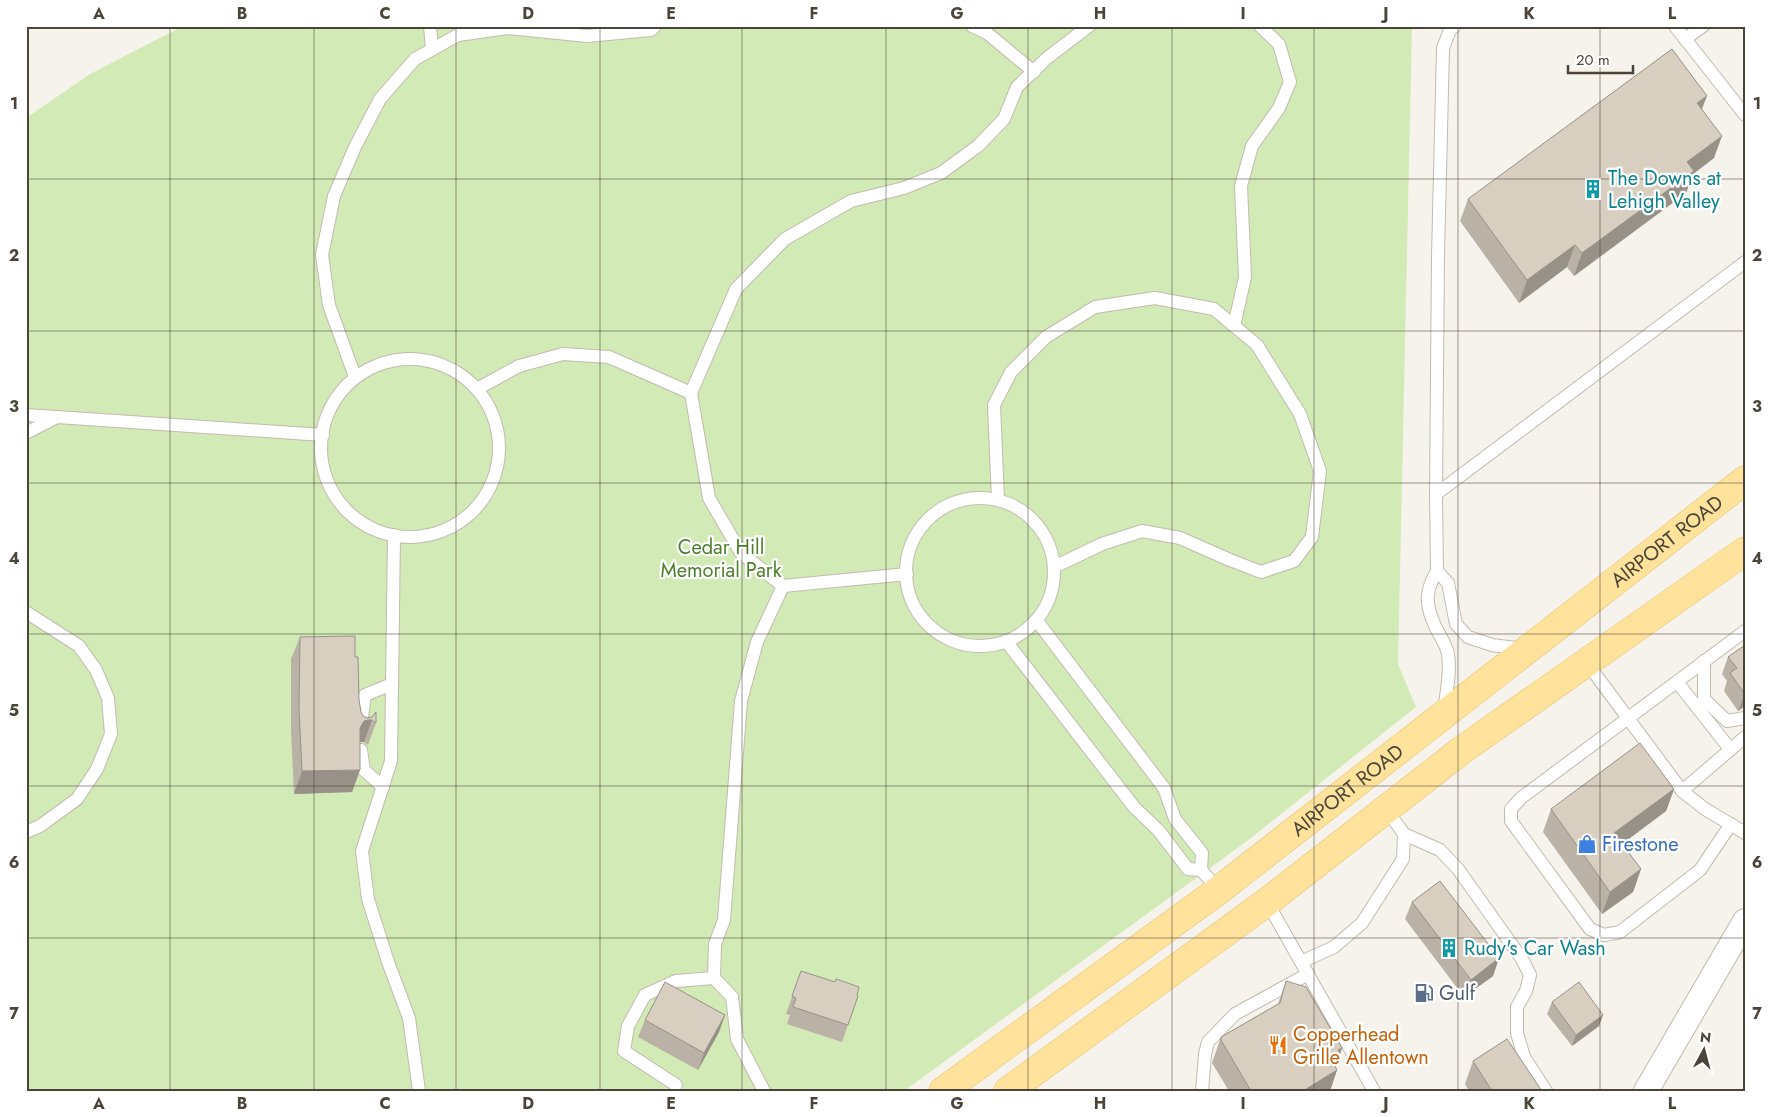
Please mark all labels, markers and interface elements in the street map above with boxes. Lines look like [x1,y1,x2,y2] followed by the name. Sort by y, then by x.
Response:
[92,2,105,25] text: A
[237,2,247,25] text: B
[379,2,391,25] text: C
[522,2,534,25] text: D
[666,2,676,25] text: E
[810,2,818,25] text: F
[950,2,964,25] text: G
[1094,2,1106,25] text: H
[1240,2,1246,25] text: I
[1380,2,1389,25] text: J
[1523,2,1535,25] text: K
[1668,2,1677,25] text: L
[1568,42,1634,74] scale bar
[1576,49,1610,71] text: 20 m
[10,92,18,115] text: 1
[1753,92,1761,115] text: 1
[1608,164,1721,216] place label: The Downs at Lehigh Valley
[1582,178,1604,200] building icon: The Downs at Lehigh Valley
[9,244,19,267] text: 2
[1752,244,1762,267] text: 2
[9,395,19,418] text: 3
[1752,395,1762,418] text: 3
[1604,488,1729,594] street label: AIRPORT ROAD
[661,533,782,585] park label: Cedar Hill Memorial Park
[8,547,20,570] text: 4
[1751,547,1763,570] text: 4
[9,699,19,722] text: 5
[1752,699,1762,722] text: 5
[1285,737,1410,843] street label: AIRPORT ROAD
[1602,830,1679,859] place label: Firestone
[1576,833,1598,855] shop icon: Firestone
[9,851,19,874] text: 6
[1752,851,1762,874] text: 6
[1464,934,1606,963] place label: Rudy's Car Wash
[1438,937,1460,959] building icon: Rudy's Car Wash
[1439,979,1477,1008] place label: Gulf
[1413,982,1435,1004] fuel station icon: Gulf
[9,1002,19,1025] text: 7
[1752,1002,1762,1025] text: 7
[1293,1020,1429,1072] place label: Copperhead Grille Allentown
[1678,1024,1728,1074] north arrow
[1699,1026,1712,1048] text: N
[1267,1034,1289,1056] restaurant icon: Copperhead Grille Allentown
[92,1092,105,1115] text: A
[237,1092,247,1115] text: B
[379,1092,391,1115] text: C
[522,1092,534,1115] text: D
[666,1092,676,1115] text: E
[810,1092,818,1115] text: F
[950,1092,964,1115] text: G
[1094,1092,1106,1115] text: H
[1240,1092,1246,1115] text: I
[1380,1092,1389,1115] text: J
[1523,1092,1535,1115] text: K
[1668,1092,1677,1115] text: L

